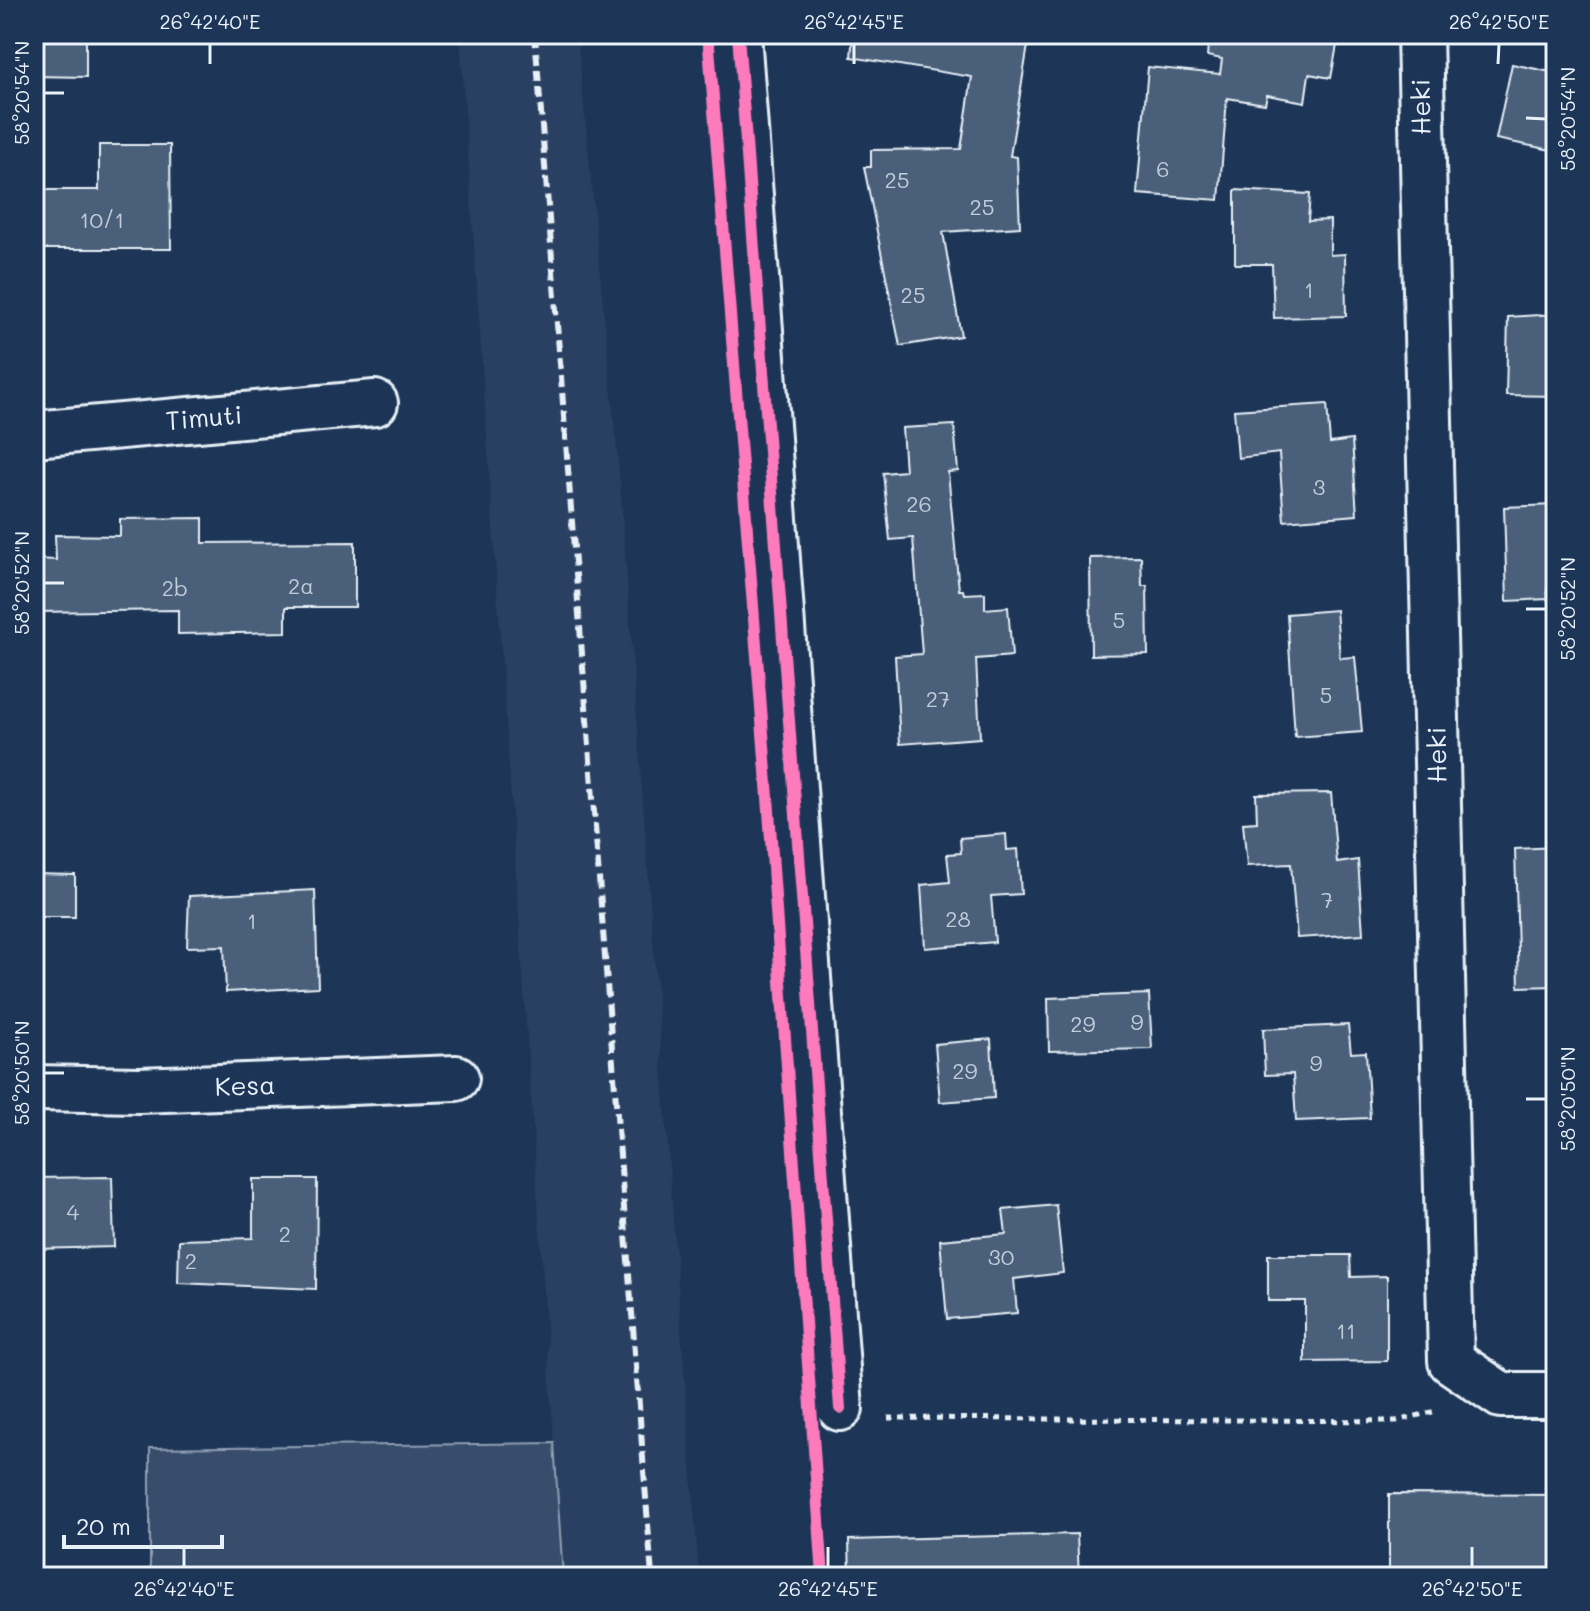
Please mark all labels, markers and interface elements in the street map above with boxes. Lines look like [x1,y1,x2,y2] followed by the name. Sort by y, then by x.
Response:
[160,8,260,34] text: 26°42'40"E
[804,8,904,34] text: 26°42'45"E
[1449,8,1549,34] text: 26°42'50"E
[8,41,34,145] text: 58°20'54"N
[1554,67,1580,171] text: 58°20'54"N
[1403,79,1437,136] street label: Heki
[1156,154,1170,183] house number: 6
[884,165,910,194] house number: 25
[969,192,995,221] house number: 25
[80,205,124,234] house number: 10/1
[1304,275,1314,304] house number: 1
[900,280,926,309] house number: 25
[164,397,244,437] street label: Timuti
[1313,472,1326,501] house number: 3
[906,489,932,518] house number: 26
[8,531,34,635] text: 58°20'52"N
[1554,557,1580,661] text: 58°20'52"N
[288,571,314,600] house number: 2a
[162,573,188,602] house number: 2b
[1113,605,1125,634] house number: 5
[1320,680,1332,709] house number: 5
[926,684,950,713] house number: 27
[1419,727,1453,784] street label: Heki
[1321,885,1333,914] house number: 7
[945,904,971,933] house number: 28
[247,906,257,935] house number: 1
[1130,1007,1144,1036] house number: 9
[1070,1009,1096,1038] house number: 29
[8,1020,34,1126] text: 58°20'50"N
[1554,1046,1580,1152] text: 58°20'50"N
[1309,1048,1323,1077] house number: 9
[952,1056,978,1085] house number: 29
[214,1067,276,1103] street label: Kesa
[67,1197,80,1226] house number: 4
[279,1219,291,1248] house number: 2
[988,1242,1014,1271] house number: 30
[185,1246,197,1275] house number: 2
[1336,1316,1356,1345] house number: 11
[64,1499,222,1549] scale bar
[76,1510,131,1541] text: 20 m
[134,1575,234,1601] text: 26°42'40"E
[778,1575,878,1601] text: 26°42'45"E
[1422,1575,1522,1601] text: 26°42'50"E

